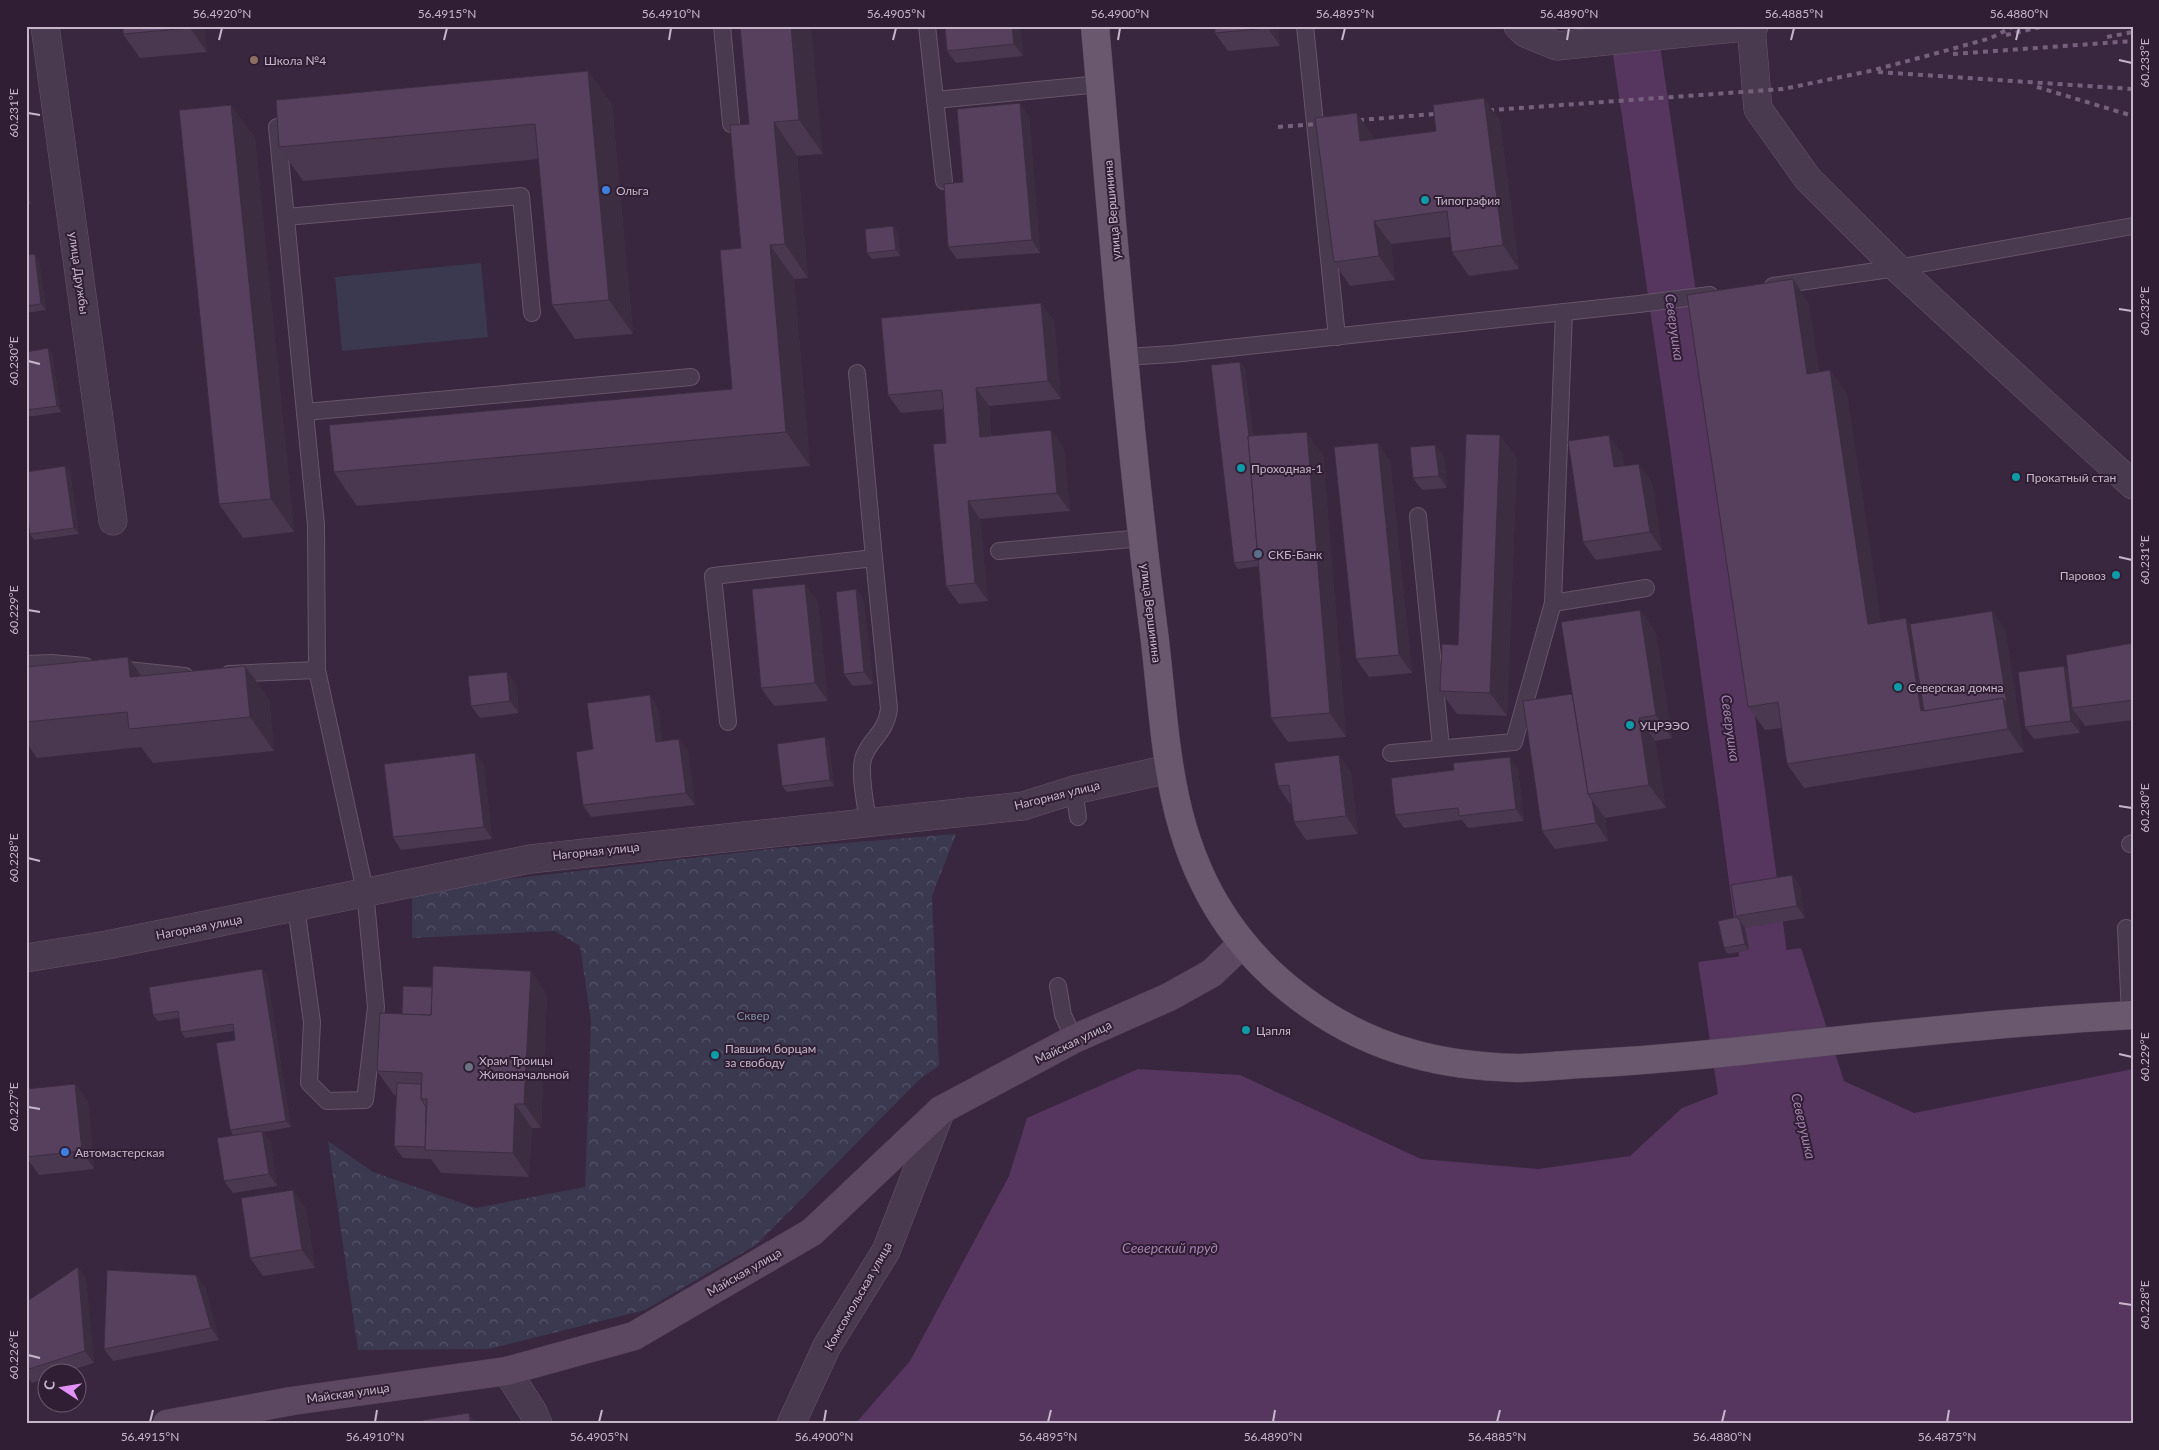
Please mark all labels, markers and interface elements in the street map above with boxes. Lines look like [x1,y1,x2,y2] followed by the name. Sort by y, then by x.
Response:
[193,6,251,21] text: 56.4920°N
[418,6,476,21] text: 56.4915°N
[642,6,700,21] text: 56.4910°N
[867,6,925,21] text: 56.4905°N
[1091,6,1149,21] text: 56.4900°N
[1316,6,1374,21] text: 56.4895°N
[1540,6,1598,21] text: 56.4890°N
[1765,6,1823,21] text: 56.4885°N
[1990,6,2048,21] text: 56.4880°N
[2137,38,2152,88] text: 60.233°E
[264,53,326,68] place label: Школа №4
[248,54,260,66] marker: Школа №4
[6,88,21,138] text: 60.231°E
[1100,160,1124,260] street label: улица Вершинина
[616,183,649,198] place label: Ольга
[600,184,612,196] marker: Ольга
[1435,193,1500,208] place label: Типография
[1419,194,1431,206] marker: Типография
[66,231,92,315] street label: улица Дружбы
[2137,286,2152,336] text: 60.232°E
[1662,293,1688,361] water label: Северушка
[6,336,21,386] text: 60.230°E
[1251,461,1323,476] place label: Проходная-1
[1235,462,1247,474] marker: Проходная-1
[2026,470,2116,485] place label: Прокатный стан
[2010,471,2022,483] marker: Прокатный стан
[2137,535,2152,585] text: 60.231°E
[1268,547,1323,562] place label: СКБ-Банк
[1252,548,1264,560] marker: СКБ-Банк
[1137,563,1165,663] street label: улица Вершинина
[2060,568,2106,583] place label: Паровоз
[2110,569,2122,581] marker: Паровоз
[6,585,21,635] text: 60.229°E
[1908,680,2003,695] place label: Северская домна
[1892,681,1904,693] marker: Северская домна
[1718,694,1744,762] water label: Северушка
[1640,718,1690,733] place label: УЦРЭЭО
[1624,719,1636,731] marker: УЦРЭЭО
[1013,777,1101,813] street label: Нагорная улица
[2137,783,2152,833] text: 60.230°E
[6,833,21,883] text: 60.228°E
[552,839,640,863] street label: Нагорная улица
[155,911,243,943] street label: Нагорная улица
[736,1008,770,1023] park label: Сквер
[1032,1017,1114,1067] street label: Майская улица
[1256,1023,1291,1038] place label: Цапля
[1240,1024,1252,1036] marker: Цапля
[2137,1032,2152,1082] text: 60.229°E
[725,1041,816,1070] place label: Павшим борцам за свободу
[709,1049,721,1061] marker: Павшим борцам за свободу
[479,1053,569,1082] place label: Храм Троицы Живоначальной
[463,1061,475,1073] marker: Храм Троицы Живоначальной
[6,1082,21,1132] text: 60.227°E
[1788,1091,1820,1161] water label: Северушка
[75,1145,165,1160] place label: Автомастерская
[59,1146,71,1158] marker: Автомастерская
[821,1239,895,1353] street label: Комсомольская улица
[1122,1239,1218,1256] water label: Северский пруд
[704,1245,784,1299] street label: Майская улица
[2137,1280,2152,1330] text: 60.228°E
[6,1330,21,1380] text: 60.226°E
[38,1362,88,1412] north arrow
[40,1378,58,1391] text: С
[306,1380,390,1406] street label: Майская улица
[121,1429,179,1444] text: 56.4915°N
[346,1429,404,1444] text: 56.4910°N
[570,1429,628,1444] text: 56.4905°N
[795,1429,853,1444] text: 56.4900°N
[1019,1429,1077,1444] text: 56.4895°N
[1244,1429,1302,1444] text: 56.4890°N
[1468,1429,1526,1444] text: 56.4885°N
[1693,1429,1751,1444] text: 56.4880°N
[1918,1429,1976,1444] text: 56.4875°N

